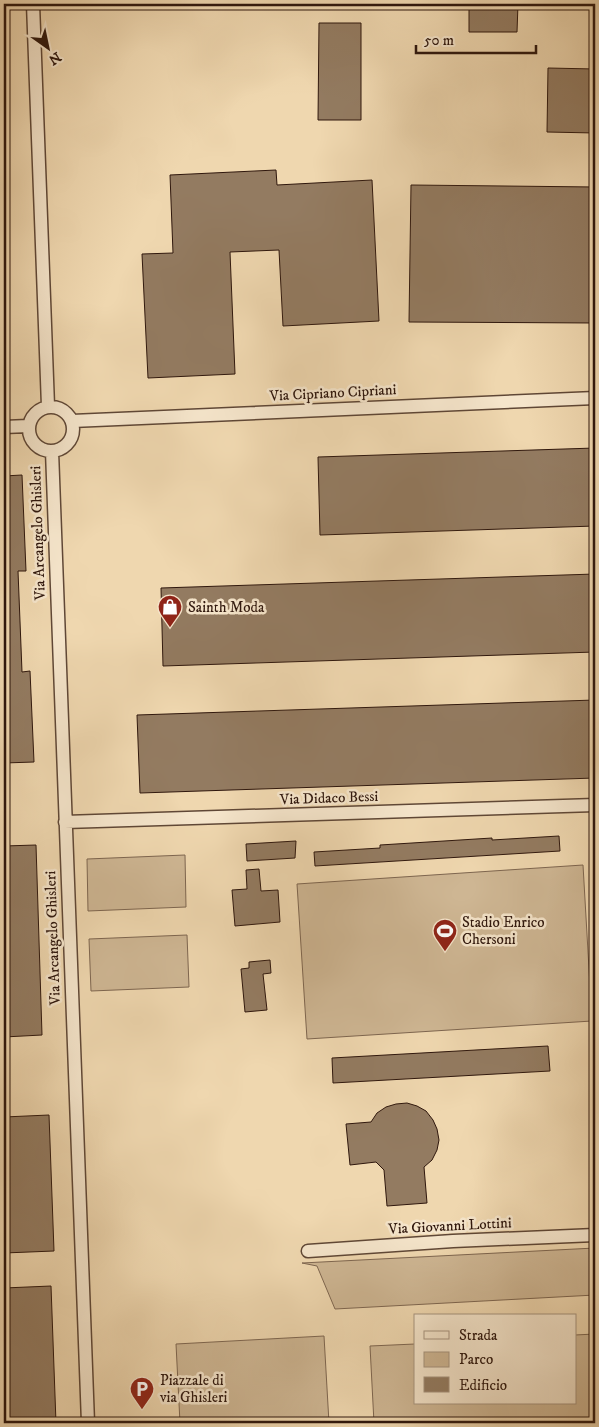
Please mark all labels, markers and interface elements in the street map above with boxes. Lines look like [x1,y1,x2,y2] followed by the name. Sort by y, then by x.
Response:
[22,22,72,72] north arrow
[416,22,536,54] scale bar
[424,31,454,50] text: 50 m
[44,47,64,69] text: N
[268,380,397,406] street label: Via Cipriano Cipriani
[26,465,50,602] street label: Via Arcangelo Ghisleri
[157,594,183,628] shop icon: Sainth Moda
[188,598,265,617] place label: Sainth Moda
[279,787,379,809] street label: Via Didaco Bessi
[41,870,65,1007] street label: Via Arcangelo Ghisleri
[462,913,545,949] place label: Stadio Enrico Chersoni
[432,918,458,952] sports icon: Stadio Enrico Chersoni
[387,1213,512,1239] street label: Via Giovanni Lottini
[414,1314,576,1404] legend
[459,1326,498,1345] text: Strada
[459,1350,493,1369] text: Parco
[159,1371,228,1407] place label: Piazzale di via Ghisleri
[129,1376,155,1410] parking icon: Piazzale di via Ghisleri
[459,1376,507,1395] text: Edificio

